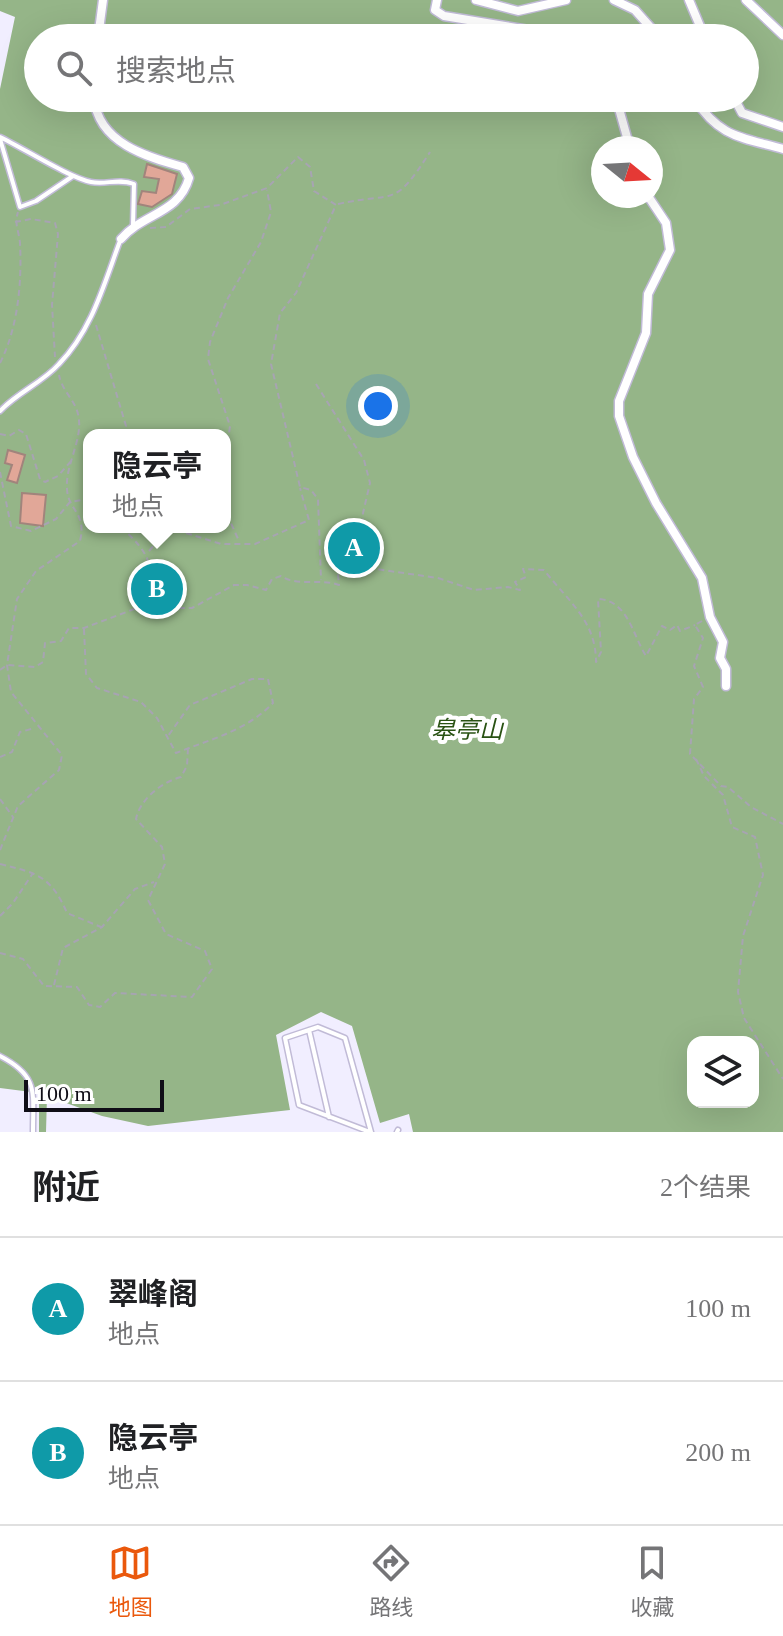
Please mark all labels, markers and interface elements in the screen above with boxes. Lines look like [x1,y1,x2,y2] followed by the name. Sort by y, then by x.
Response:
[24,24,759,112] search box
[52,46,96,90] icon: search
[116,54,236,87] text: 搜索地点
[591,136,663,208] north arrow
[358,386,398,426] your location
[83,429,231,533] popup
[112,449,202,482] text: 隐云亭
[112,492,164,521] text: 地点
[328,518,380,578] pin: A
[131,559,183,619] pin: B
[431,717,505,743] park label: 皋亭山
[687,1036,759,1108] map controls
[687,1036,759,1108] button: layers
[24,1076,164,1112] scale bar
[36,1081,92,1106] text: 100 m
[32,1169,100,1206] text: 附近
[660,1173,751,1202] text: 2个结果
[108,1277,198,1310] text: 翠峰阁
[49,1294,67,1323] text: A
[685,1294,751,1323] text: 100 m
[108,1320,160,1349] text: 地点
[108,1421,198,1454] text: 隐云亭
[49,1438,67,1467] text: B
[685,1438,751,1467] text: 200 m
[108,1464,160,1493] text: 地点
[108,1541,153,1621] tab: 地图
[369,1541,414,1621] tab: 路线
[630,1541,675,1621] tab: 收藏

